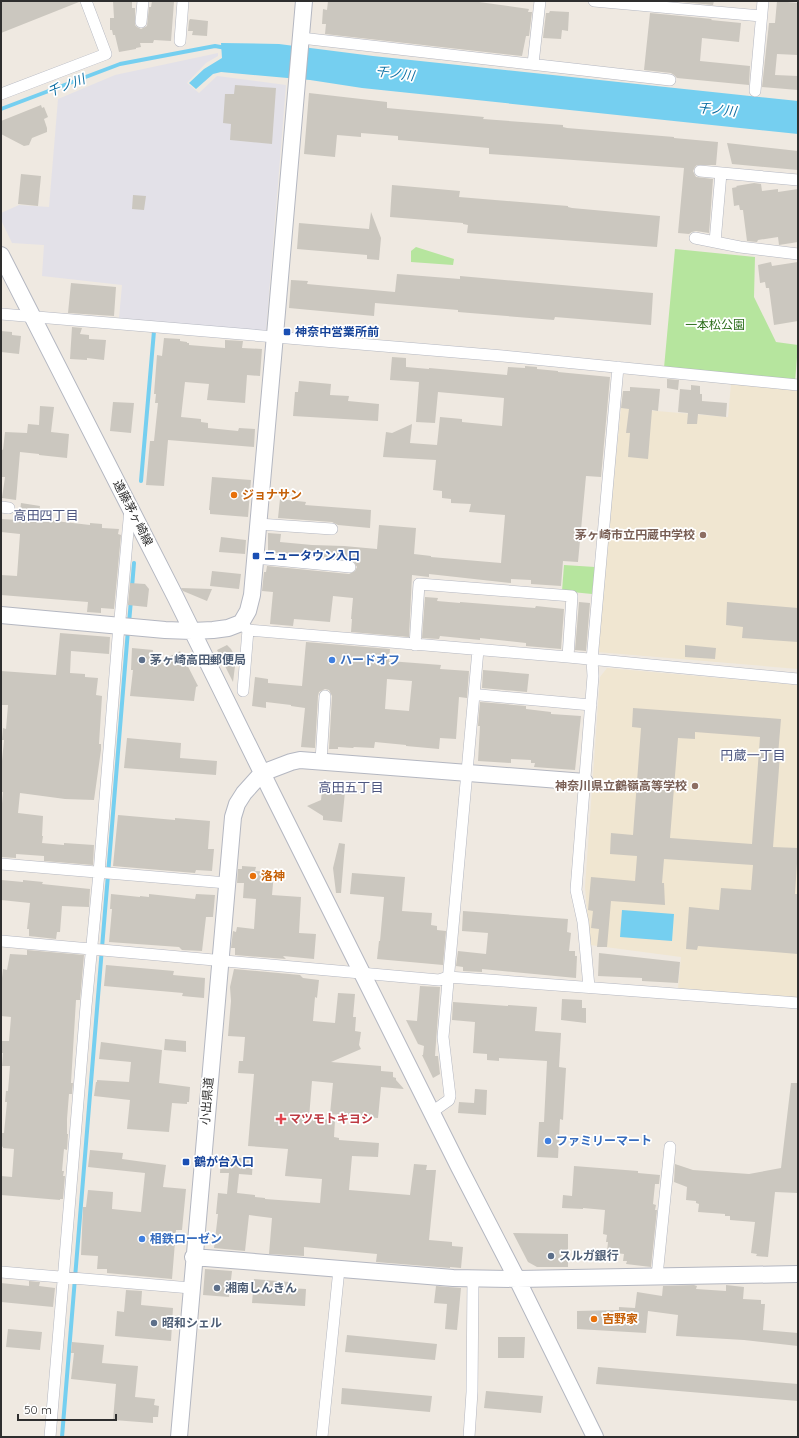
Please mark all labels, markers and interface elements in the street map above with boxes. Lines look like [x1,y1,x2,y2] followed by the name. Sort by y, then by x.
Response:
[375,63,417,84] water label: 千ノ川
[45,70,89,99] water label: 千ノ川
[697,99,739,119] water label: 千ノ川
[685,317,745,332] park label: 一本松公園
[295,324,379,339] place label: 神奈中営業所前
[282,327,292,337] marker: 神奈中営業所前
[110,477,156,548] street label: 遠藤茅ヶ崎線
[242,487,302,502] place label: ジョナサン
[229,490,239,500] marker: ジョナサン
[13,507,79,523] district label: 高田四丁目
[575,527,695,542] place label: 茅ヶ崎市立円蔵中学校
[698,530,708,540] marker: 茅ヶ崎市立円蔵中学校
[264,548,360,563] place label: ニュータウン入口
[251,551,261,561] marker: ニュータウン入口
[150,652,246,667] place label: 茅ヶ崎高田郵便局
[340,652,400,667] place label: ハードオフ
[137,655,147,665] marker: 茅ヶ崎高田郵便局
[327,655,337,665] marker: ハードオフ
[720,747,786,763] district label: 円蔵一丁目
[555,778,687,793] place label: 神奈川県立鶴嶺高等学校
[318,779,384,795] district label: 高田五丁目
[690,781,700,791] marker: 神奈川県立鶴嶺高等学校
[261,868,285,883] place label: 洛神
[248,871,258,881] marker: 洛神
[197,1076,216,1126] street label: 小出県道
[289,1111,373,1126] place label: マツモトキヨシ
[276,1114,286,1124] marker: マツモトキヨシ
[556,1133,652,1148] place label: ファミリーマート
[543,1136,553,1146] marker: ファミリーマート
[194,1154,254,1169] place label: 鶴が台入口
[181,1157,191,1167] marker: 鶴が台入口
[150,1231,222,1246] place label: 相鉄ローゼン
[137,1234,147,1244] marker: 相鉄ローゼン
[559,1248,619,1263] place label: スルガ銀行
[546,1251,556,1261] marker: スルガ銀行
[225,1280,297,1295] place label: 湘南しんきん
[212,1283,222,1293] marker: 湘南しんきん
[602,1311,638,1326] place label: 吉野家
[589,1314,599,1324] marker: 吉野家
[162,1315,222,1330] place label: 昭和シェル
[149,1318,159,1328] marker: 昭和シェル
[18,1396,116,1422] scale bar
[24,1402,52,1417] text: 50 m

